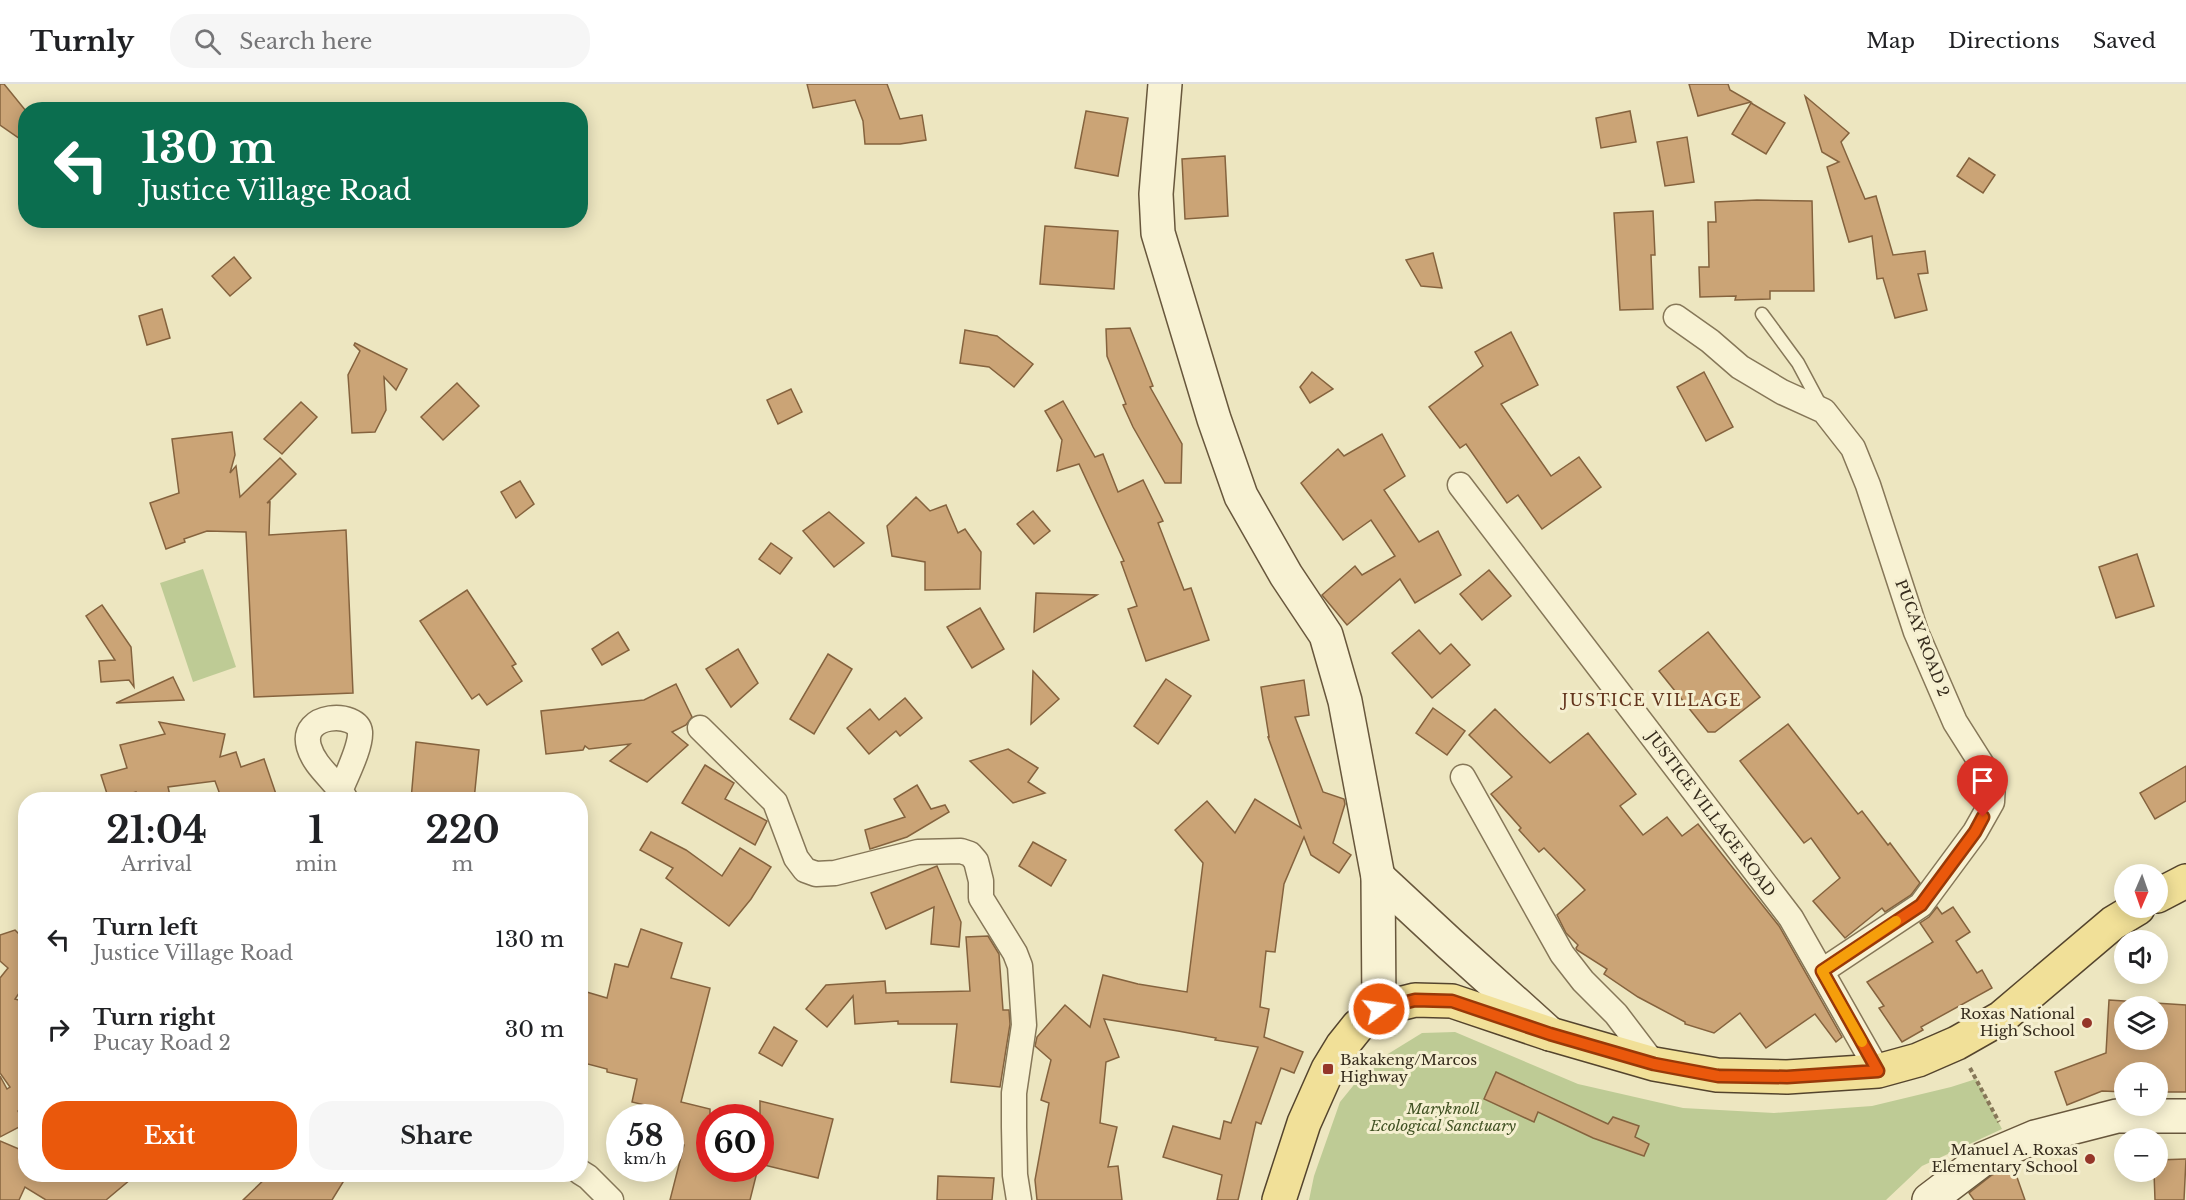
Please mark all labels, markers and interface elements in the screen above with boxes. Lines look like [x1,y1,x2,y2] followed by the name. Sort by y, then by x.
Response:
[170,14,590,68] search box
[30,24,134,59] text: Turnly
[191,25,224,58] icon: search
[239,28,372,55] text: Search here
[1866,28,1915,54] text: Map
[1948,28,2060,54] text: Directions
[2093,28,2156,54] text: Saved
[141,122,275,174] text: 130 m
[42,126,120,204] icon: left
[141,174,411,207] text: Justice Village Road
[1891,577,1954,699] street label: PUCAY ROAD 2
[1560,690,1742,710] district label: JUSTICE VILLAGE
[1642,726,1780,900] street label: JUSTICE VILLAGE ROAD
[1957,755,2008,817] pin
[1966,764,1999,797] icon: arrive
[106,808,207,853] text: 21:04
[308,808,324,853] text: 1
[426,808,500,853] text: 220
[121,852,192,876] text: Arrival
[295,852,337,876] text: min
[452,852,473,876] text: m
[2114,864,2168,918] north arrow
[2114,864,2168,1182] map controls
[93,914,198,941] text: Turn left
[42,923,75,956] icon: left
[495,926,564,953] text: 130 m
[2114,930,2168,984] button: sound
[93,941,293,965] text: Justice Village Road
[1347,977,1411,1041] position arrow
[2114,996,2168,1050] button: layers
[93,1004,215,1031] text: Turn right
[1960,1004,2075,1040] place label: Roxas National High School
[42,1013,75,1046] icon: right
[505,1016,564,1043] text: 30 m
[2080,1016,2094,1030] marker: Roxas National High School
[93,1031,231,1055] text: Pucay Road 2
[1340,1050,1477,1086] place label: Bakakeng/Marcos Highway
[1321,1062,1335,1076] marker: Bakakeng/Marcos Highway
[2114,1062,2168,1116] button: +
[1369,1099,1516,1135] park label: Maryknoll Ecological Sanctuary
[42,1101,297,1170] button: Exit
[309,1101,564,1170] button: Share
[696,1104,774,1182] speed limit sign: 60
[627,1117,663,1154] text: 58
[2114,1128,2168,1182] button: −
[1932,1140,2078,1176] place label: Manuel A. Roxas Elementary School
[624,1149,666,1168] text: km/h
[2083,1152,2097,1166] marker: Manuel A. Roxas Elementary School

